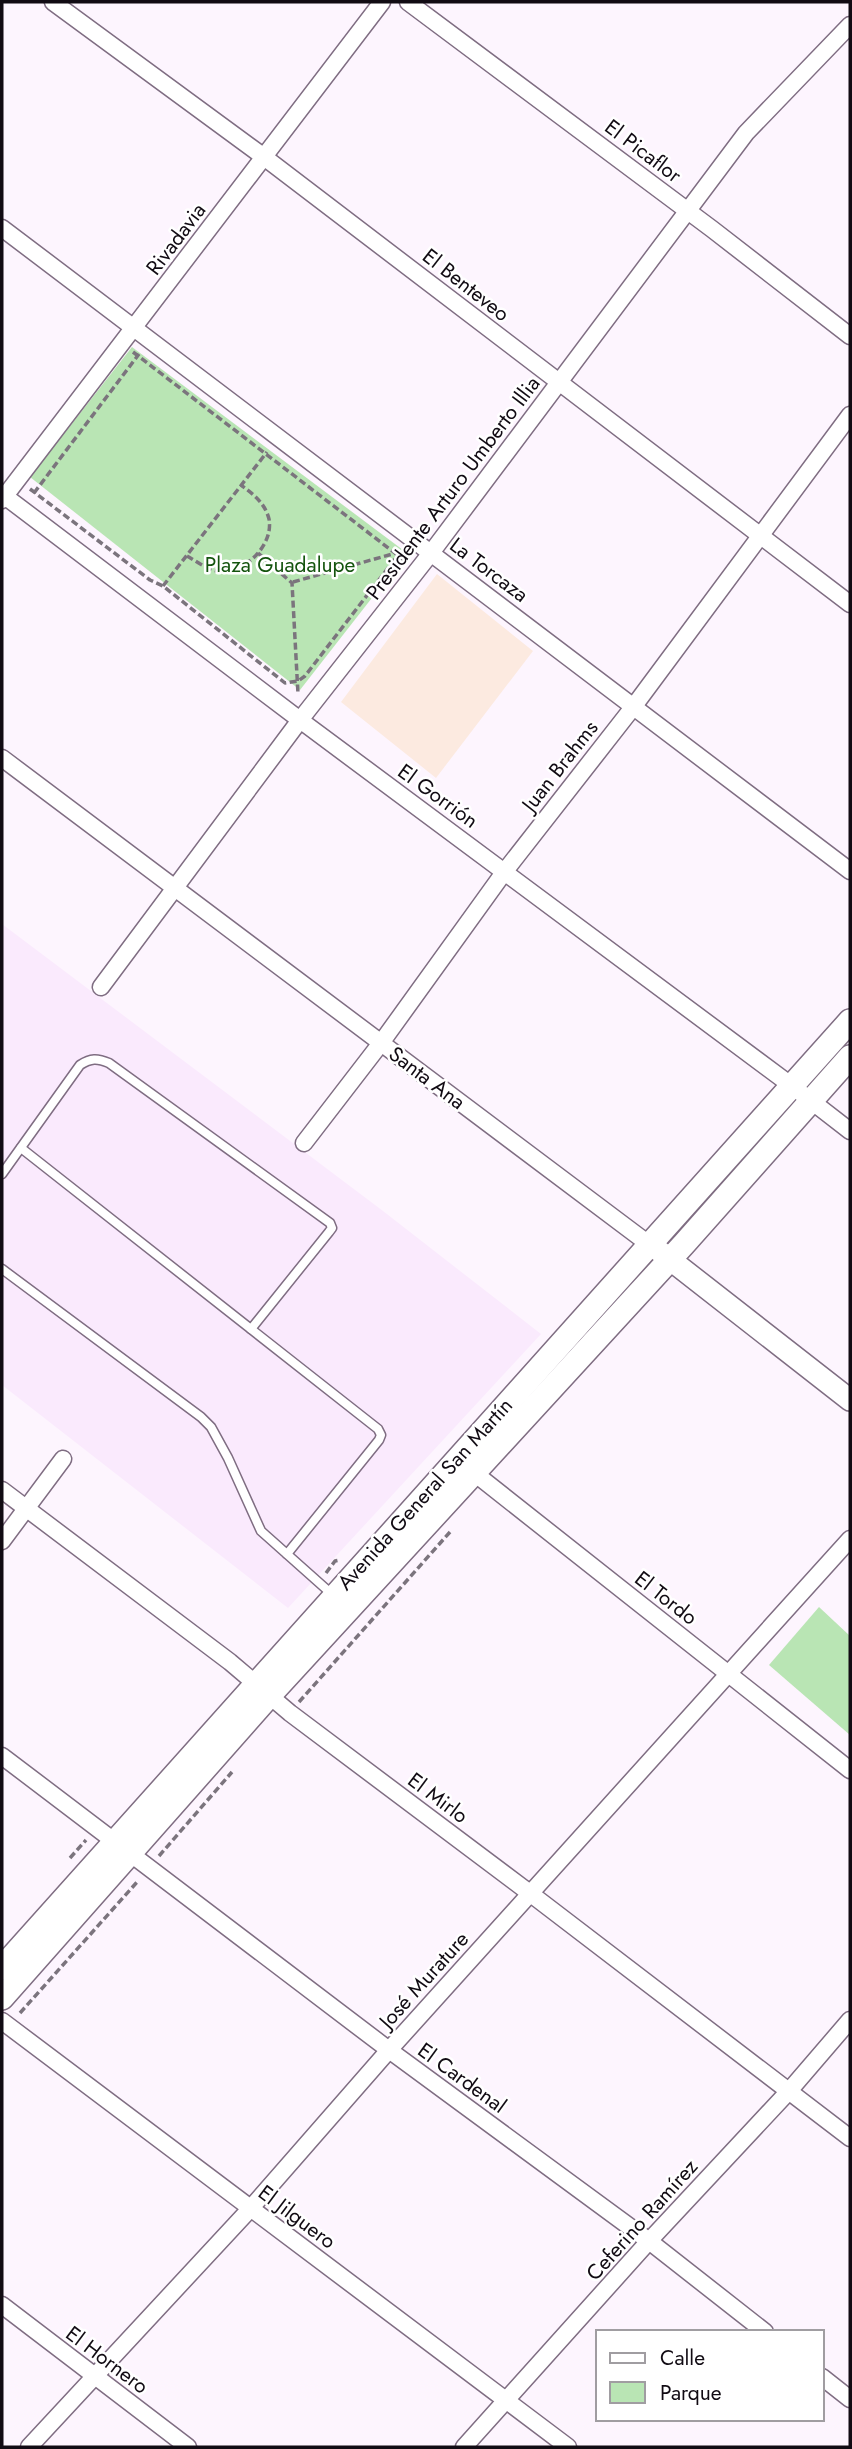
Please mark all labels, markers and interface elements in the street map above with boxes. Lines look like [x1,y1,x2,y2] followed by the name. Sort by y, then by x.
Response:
[598,112,688,190] street label: El Picaflor
[139,197,213,281] street label: Rivadavia
[416,241,516,329] street label: El Benteveo
[359,370,547,606] street label: Presidente Arturo Umberto Illia
[443,530,535,610] street label: La Torcaza
[205,550,355,580] park label: Plaza Guadalupe
[513,714,605,820] street label: Juan Brahms
[392,757,484,835] street label: El Gorrión
[382,1039,472,1117] street label: Santa Ana
[330,1391,520,1597] street label: Avenida General San Martín
[628,1564,704,1632] street label: El Tordo
[402,1765,474,1831] street label: El Mirlo
[370,1925,476,2037] street label: José Murature
[411,2036,513,2120] street label: El Cardenal
[579,2152,705,2287] street label: Ceferino Ramírez
[252,2178,342,2256] street label: El Jilguero
[59,2319,155,2401] street label: El Hornero
[596,2330,824,2421] legend
[660,2343,705,2373] text: Calle
[660,2378,722,2408] text: Parque

